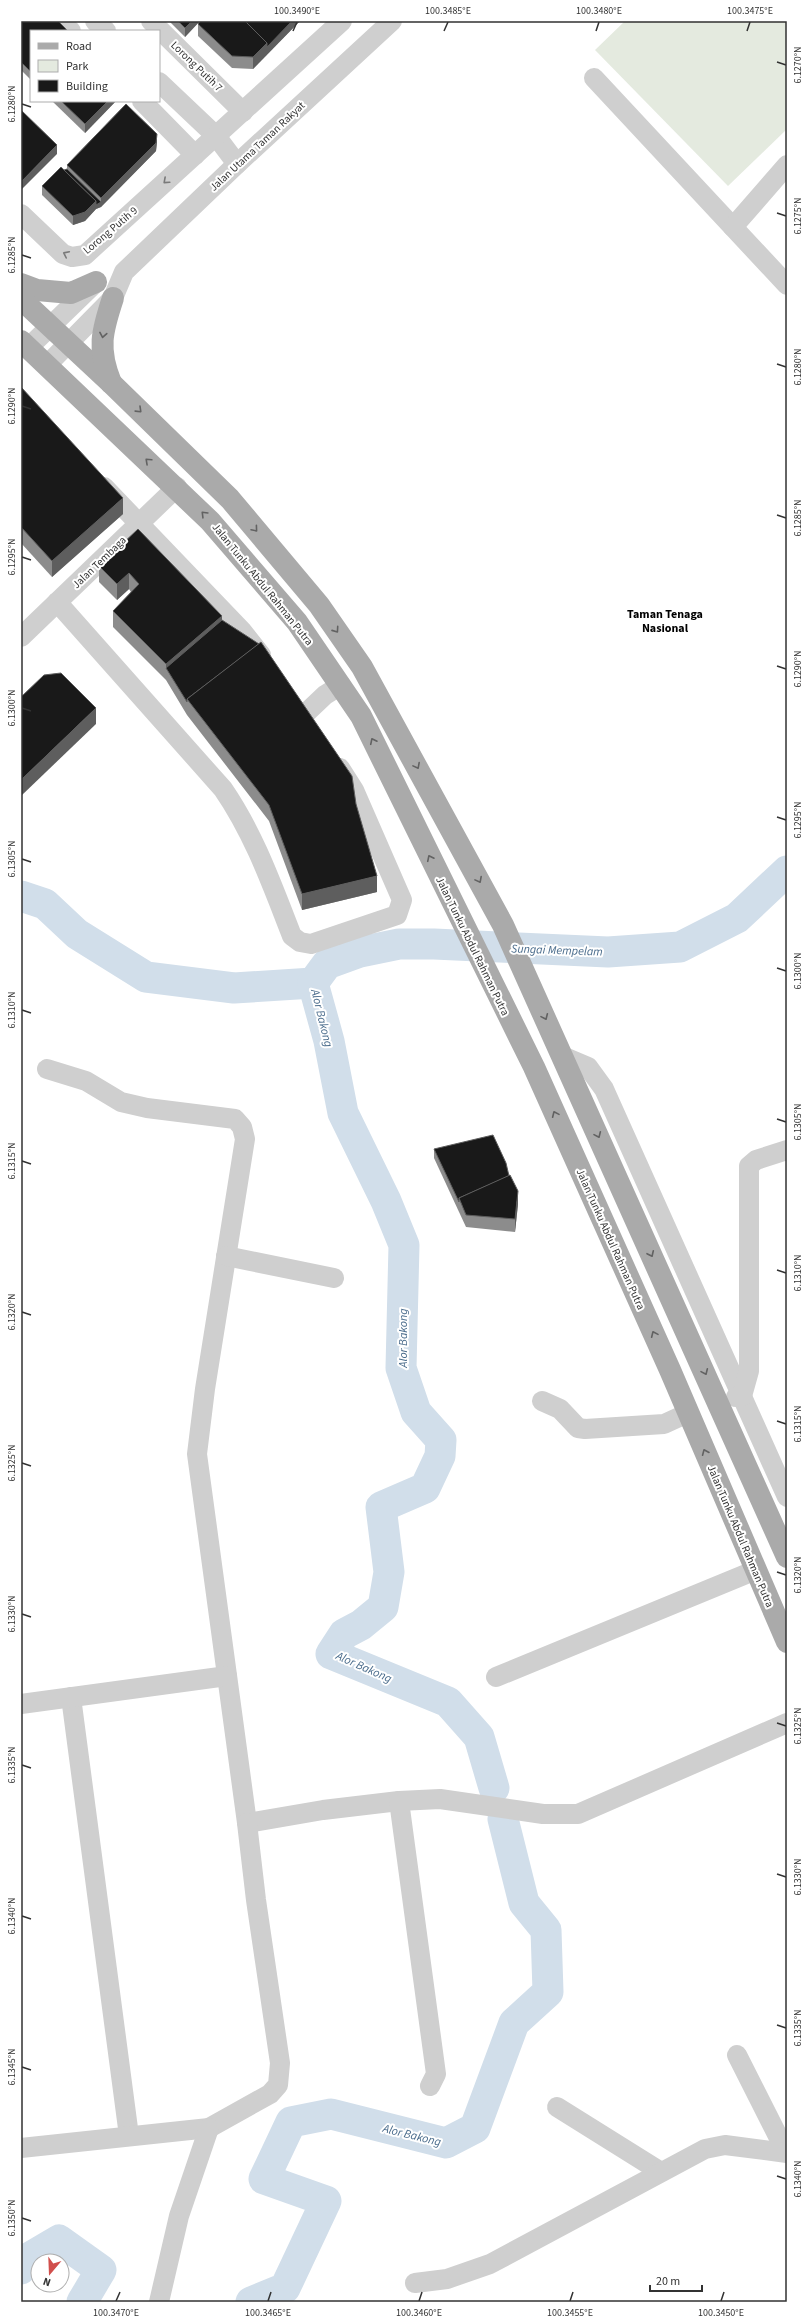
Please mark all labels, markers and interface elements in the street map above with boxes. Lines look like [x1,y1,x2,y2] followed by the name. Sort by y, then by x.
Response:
[274,4,320,18] text: 100.3490°E
[425,4,471,18] text: 100.3485°E
[576,4,622,18] text: 100.3480°E
[727,4,773,18] text: 100.3475°E
[30,30,160,102] legend
[66,38,92,55] text: Road
[167,38,226,95] street label: Lorong Putih 7
[791,46,805,84] text: 6.1270°N
[66,58,88,75] text: Park
[66,78,108,95] text: Building
[5,85,19,123] text: 6.1280°N
[206,98,308,195] street label: Jalan Utama Taman Rakyat
[164,176,171,183] one-way arrow
[791,197,805,235] text: 6.1275°N
[80,203,141,258] street label: Lorong Putih 9
[5,236,19,274] text: 6.1285°N
[62,251,70,259] one-way arrow
[99,332,107,339] one-way arrow
[791,348,805,386] text: 6.1280°N
[5,387,19,425] text: 6.1290°N
[134,405,142,413] one-way arrow
[145,458,153,466] one-way arrow
[791,499,805,537] text: 6.1285°N
[201,512,209,519] one-way arrow
[209,520,317,649] street label: Jalan Tunku Abdul Rahman Putra
[251,524,258,531] one-way arrow
[69,533,130,592] street label: Jalan Tembaga
[5,538,19,576] text: 6.1295°N
[627,606,703,637] district label: Taman Tenaga Nasional
[331,626,339,633] one-way arrow
[791,650,805,688] text: 6.1290°N
[5,689,19,727] text: 6.1300°N
[370,738,378,746] one-way arrow
[412,762,420,769] one-way arrow
[791,801,805,839] text: 6.1295°N
[5,840,19,878] text: 6.1305°N
[427,855,435,862] one-way arrow
[432,874,513,1018] street label: Jalan Tunku Abdul Rahman Putra
[474,876,481,883] one-way arrow
[511,940,603,961] water label: Sungai Mempelam
[791,952,805,990] text: 6.1300°N
[306,986,337,1049] water label: Alor Bakong
[5,991,19,1029] text: 6.1310°N
[540,1012,548,1020] one-way arrow
[791,1103,805,1141] text: 6.1305°N
[552,1110,560,1118] one-way arrow
[593,1132,601,1139] one-way arrow
[5,1142,19,1180] text: 6.1315°N
[573,1166,649,1312] street label: Jalan Tunku Abdul Rahman Putra
[647,1250,655,1257] one-way arrow
[791,1254,805,1292] text: 6.1310°N
[5,1293,19,1331] text: 6.1320°N
[395,1308,412,1369] water label: Alor Bakong
[651,1331,659,1339] one-way arrow
[700,1368,708,1376] one-way arrow
[791,1405,805,1443] text: 6.1315°N
[5,1444,19,1482] text: 6.1325°N
[702,1448,710,1456] one-way arrow
[704,1463,777,1610] street label: Jalan Tunku Abdul Rahman Putra
[791,1556,805,1594] text: 6.1320°N
[5,1595,19,1633] text: 6.1330°N
[332,1647,394,1687] water label: Alor Bakong
[791,1707,805,1745] text: 6.1325°N
[5,1746,19,1784] text: 6.1335°N
[791,1858,805,1896] text: 6.1330°N
[5,1897,19,1935] text: 6.1340°N
[791,2009,805,2047] text: 6.1335°N
[5,2048,19,2086] text: 6.1345°N
[380,2120,443,2151] water label: Alor Bakong
[791,2160,805,2198] text: 6.1340°N
[5,2199,19,2237] text: 6.1350°N
[30,2253,70,2293] north arrow
[650,2267,702,2293] scale bar
[656,2273,680,2290] text: 20 m
[41,2274,53,2290] text: N
[93,2306,139,2320] text: 100.3470°E
[245,2306,291,2320] text: 100.3465°E
[396,2306,442,2320] text: 100.3460°E
[547,2306,593,2320] text: 100.3455°E
[698,2306,744,2320] text: 100.3450°E

